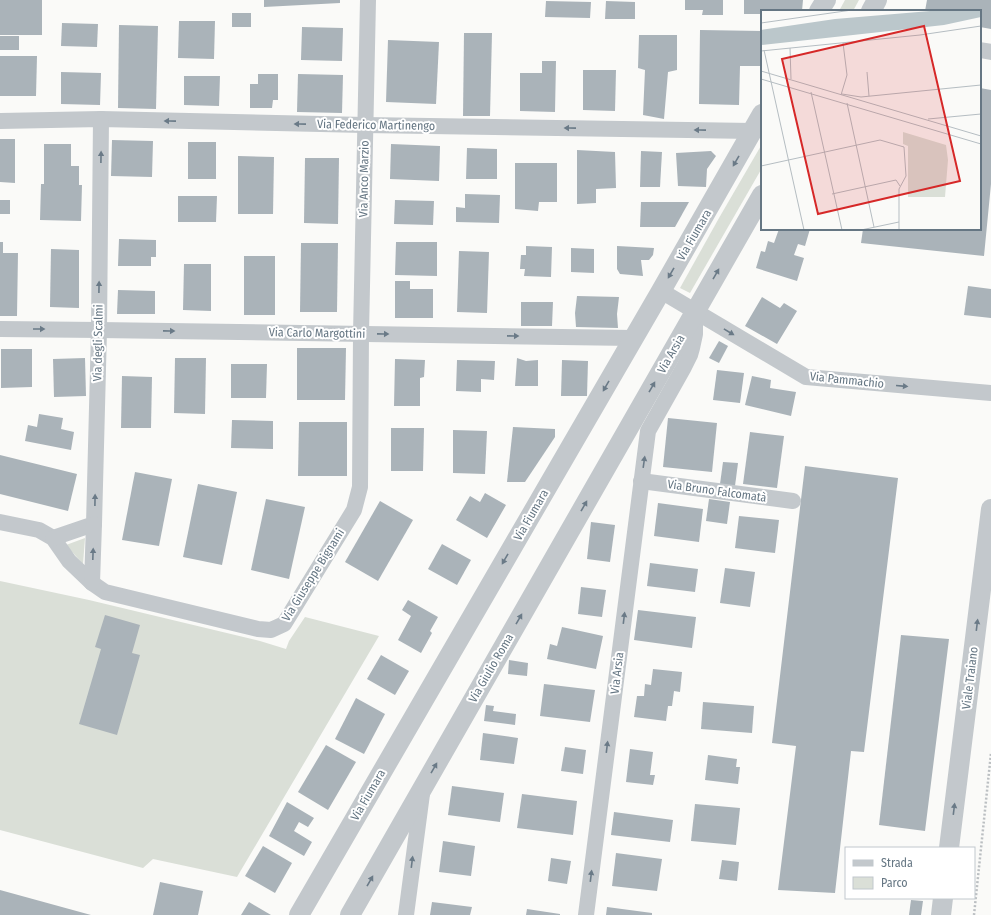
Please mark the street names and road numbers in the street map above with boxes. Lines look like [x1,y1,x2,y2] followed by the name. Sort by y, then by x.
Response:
[317,117,435,133] street label: Via Federico Martinengo
[356,140,372,218] street label: Via Anco Marzio
[674,207,714,263] street label: Via Fiumara
[90,304,106,382] street label: Via degli Scalmi
[269,325,365,341] street label: Via Carlo Margottini
[654,332,688,376] street label: Via Arsia
[809,369,885,391] street label: Via Pammachio
[667,477,767,505] street label: Via Bruno Falcomatà
[511,487,551,543] street label: Via Fiumara
[279,526,347,624] street label: Via Giuseppe Bignami
[466,631,516,705] street label: Via Giulio Roma
[959,646,981,710] street label: Viale Traiano
[607,651,627,695] street label: Via Arsia
[348,767,388,823] street label: Via Fiumara

